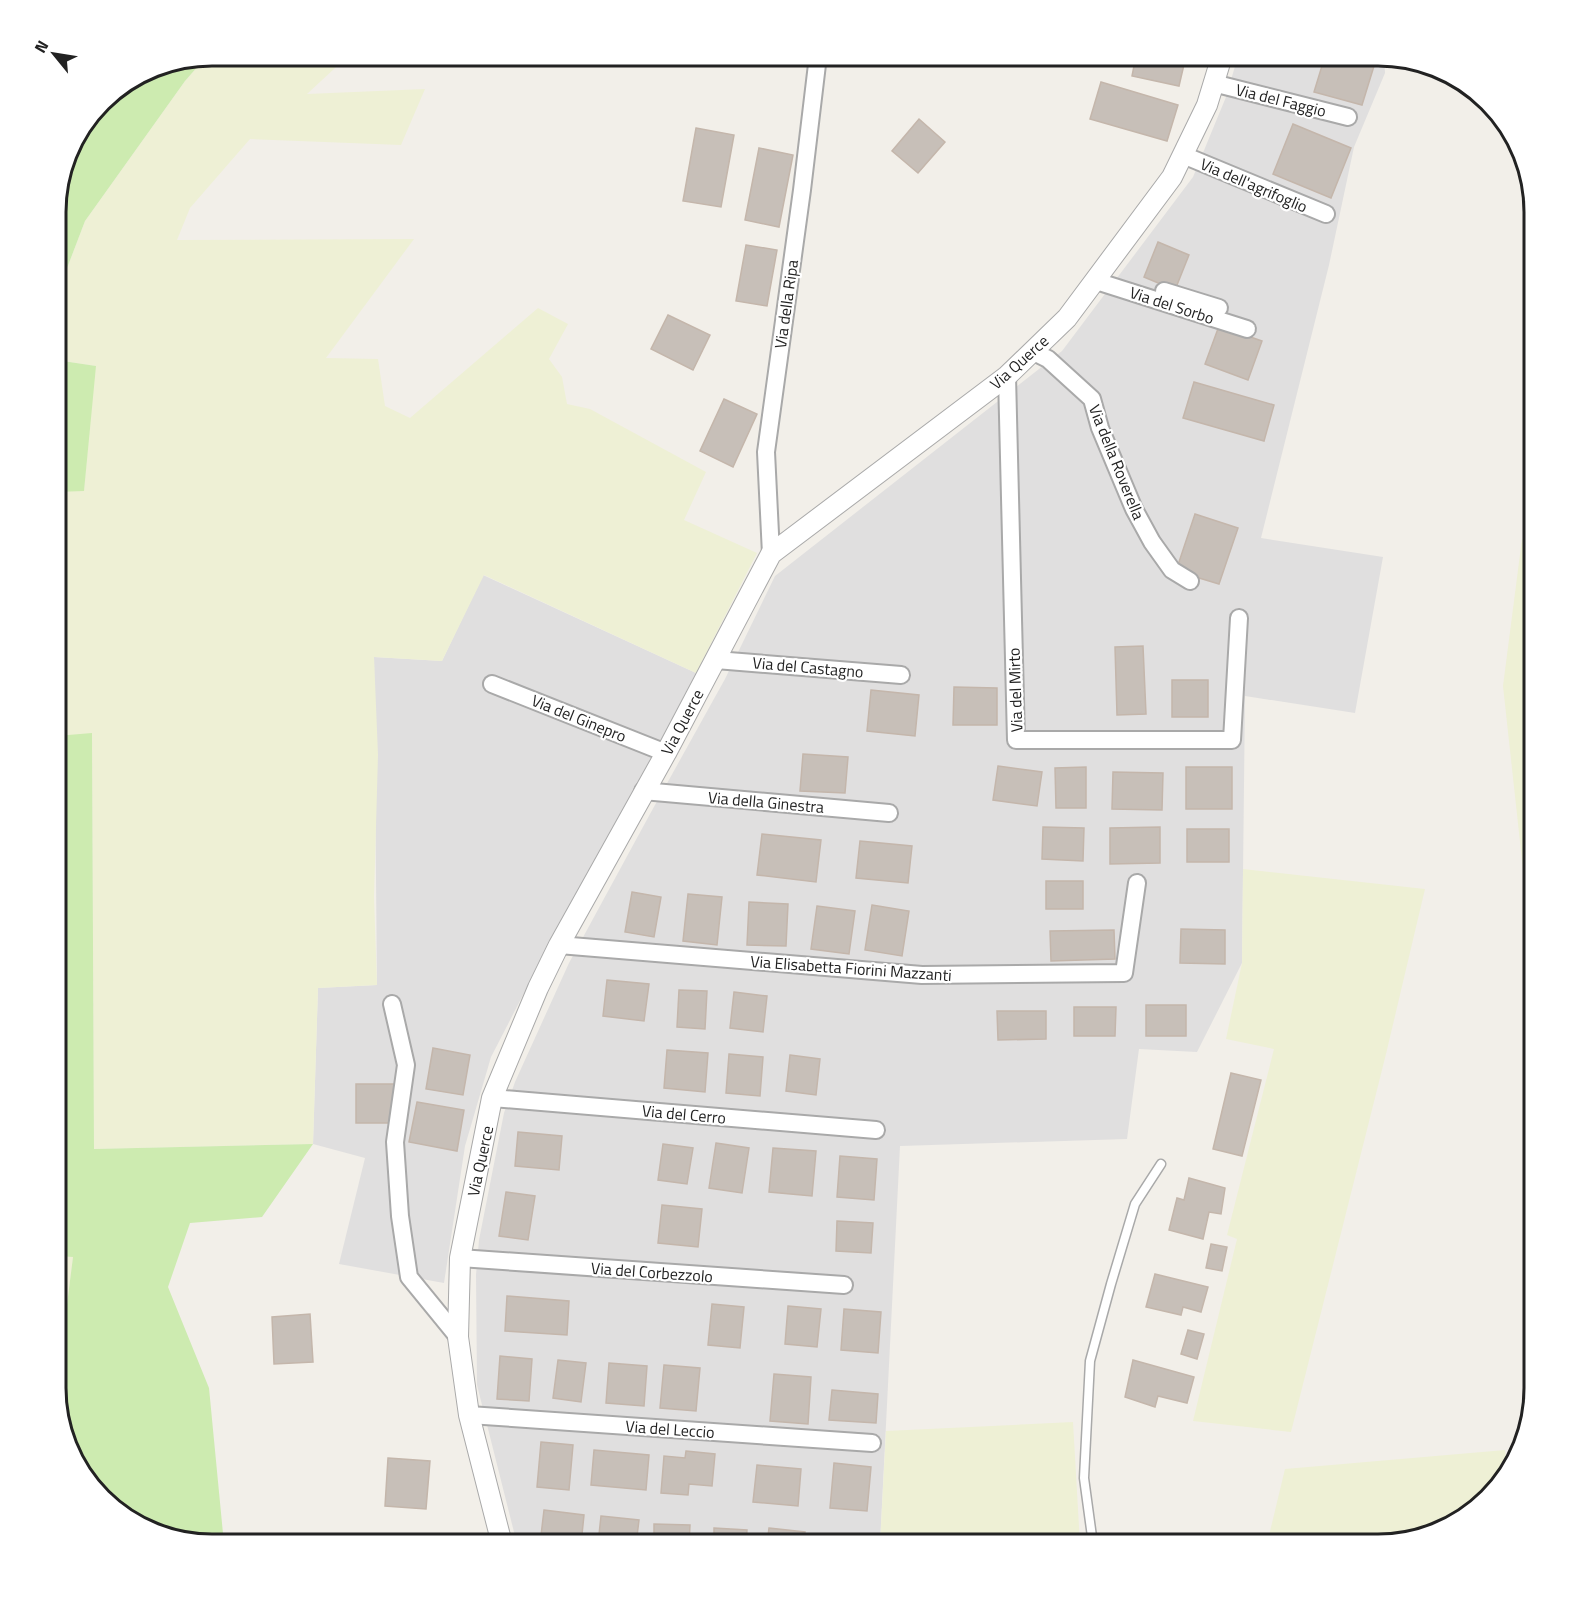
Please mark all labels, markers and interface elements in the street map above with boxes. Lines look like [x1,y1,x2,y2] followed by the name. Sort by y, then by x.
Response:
[24,24,84,84] north arrow
[28,36,54,57] text: N
[1233,77,1329,123] street label: Via del Faggio
[1197,152,1311,218] street label: Via dell'agrifoglio
[768,258,804,350] street label: Via della Ripa
[1127,280,1217,330] street label: Via del Sorbo
[984,329,1054,395] street label: Via Querce
[1083,401,1151,523] street label: Via della Roverella
[1002,647,1028,733] street label: Via del Mirto
[752,650,864,684] street label: Via del Castagno
[655,685,709,759] street label: Via Querce
[528,688,630,748] street label: Via del Ginepro
[707,785,825,819] street label: Via della Ginestra
[750,949,952,987] street label: Via Elisabetta Fiorini Mazzanti
[641,1098,727,1130] street label: Via del Cerro
[461,1123,499,1199] street label: Via Querce
[590,1256,714,1288] street label: Via del Corbezzolo
[624,1414,716,1444] street label: Via del Leccio

